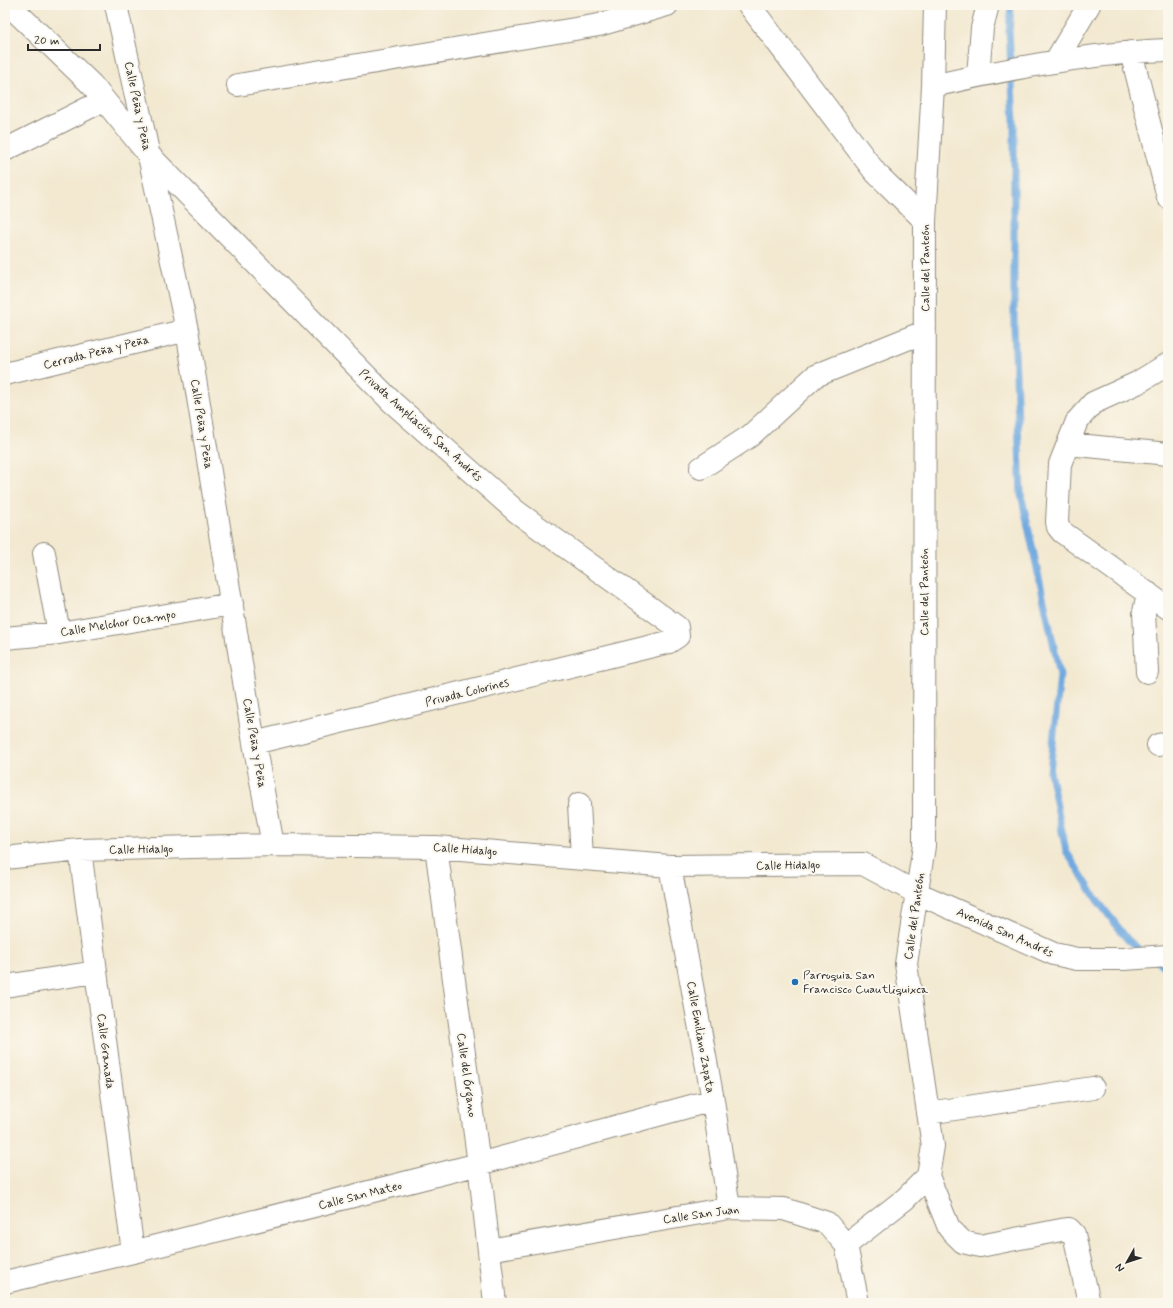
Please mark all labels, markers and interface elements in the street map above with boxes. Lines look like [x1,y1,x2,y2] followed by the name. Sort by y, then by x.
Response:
[28,26,100,52] scale bar
[34,33,60,49] text: 20 m
[120,60,154,152] street label: Calle Peña y Peña
[918,224,934,312] street label: Calle del Panteón
[42,332,151,374] street label: Cerrada Peña y Peña
[355,366,486,486] street label: Privada Ampliación San Andrés
[186,378,216,470] street label: Calle Peña y Peña
[917,548,933,636] street label: Calle del Panteón
[59,607,177,641] street label: Calle Melchor Ocampo
[424,675,511,711] street label: Privada Colorines
[238,697,270,789] street label: Calle Peña y Peña
[432,840,498,860] street label: Calle Hidalgo
[109,841,173,859] street label: Calle Hidalgo
[756,857,820,875] street label: Calle Hidalgo
[901,872,929,961] street label: Calle del Panteón
[954,904,1056,962] street label: Avenida San Andrés
[803,968,929,998] place label: Parroquia San Francisco Cuautliquixca
[790,977,800,987] marker: Parroquia San Francisco Cuautliquixca
[682,980,718,1095] street label: Calle Emiliano Zapata
[92,1013,118,1090] street label: Calle Granada
[451,1032,480,1118] street label: Calle del Órgano
[317,1178,404,1214] street label: Calle San Mateo
[662,1202,740,1228] street label: Calle San Juan
[1107,1242,1147,1282] north arrow
[1112,1260,1128,1275] text: N

